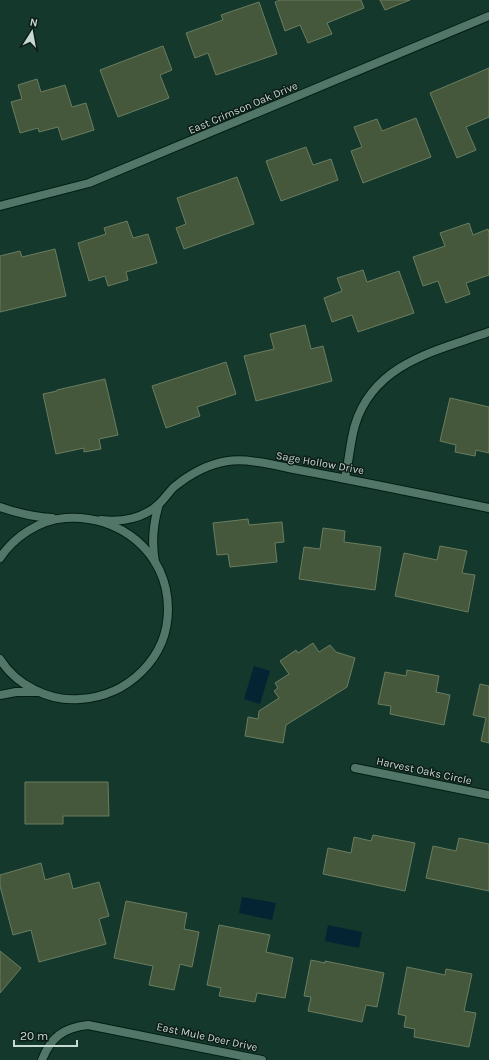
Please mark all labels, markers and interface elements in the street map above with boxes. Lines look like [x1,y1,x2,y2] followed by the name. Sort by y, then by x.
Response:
[12,12,52,52] north arrow
[29,16,39,30] text: N
[186,79,300,137] street label: East Crimson Oak Drive
[275,449,365,477] street label: Sage Hollow Drive
[375,755,473,788] street label: Harvest Oaks Circle
[155,1020,259,1054] street label: East Mule Deer Drive
[14,1022,77,1048] scale bar
[20,1029,48,1043] text: 20 m

